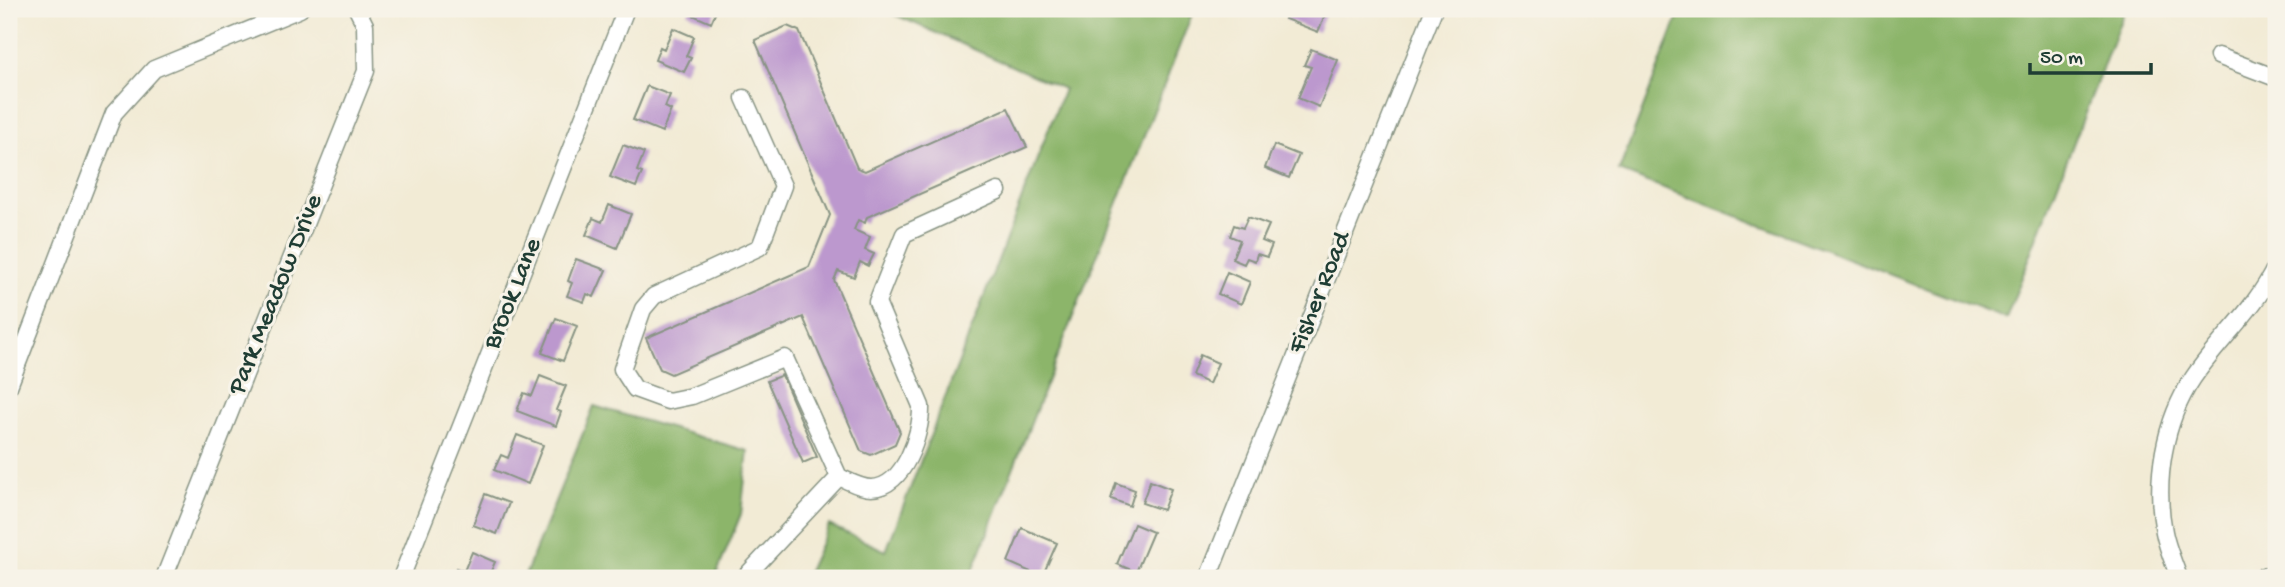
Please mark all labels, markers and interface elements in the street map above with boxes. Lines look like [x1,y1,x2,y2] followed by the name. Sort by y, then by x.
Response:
[2030,32,2150,76] scale bar
[2040,47,2083,72] text: 50 m
[222,190,332,401] street label: Park Meadow Drive
[1282,226,1360,359] street label: Fisher Road
[477,233,550,355] street label: Brook Lane

